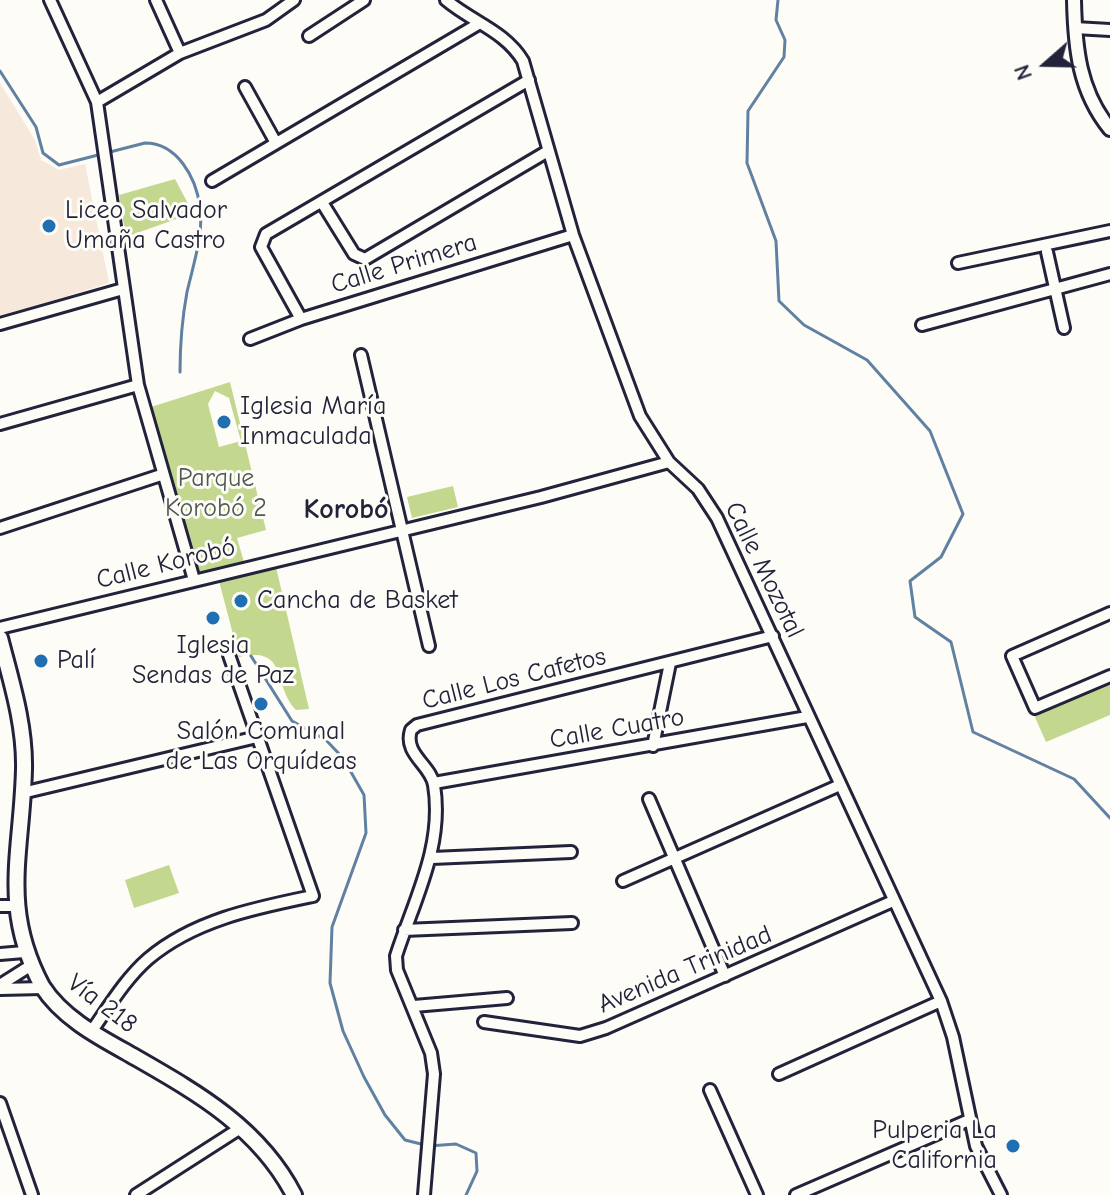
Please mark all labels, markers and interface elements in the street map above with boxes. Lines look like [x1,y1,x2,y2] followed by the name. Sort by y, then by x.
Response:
[1006,24,1086,104] north arrow
[1009,61,1038,83] text: N
[65,195,227,256] place label: Liceo Salvador Umaña Castro
[40,217,58,235] marker: Liceo Salvador Umaña Castro
[327,227,481,301] street label: Calle Primera
[240,391,386,452] place label: Iglesia María Inmaculada
[215,413,233,431] marker: Iglesia María Inmaculada
[165,463,267,524] park label: Parque Korobó 2
[304,493,388,527] district label: Korobó
[718,497,810,643] street label: Calle Mozotal
[93,532,239,596] street label: Calle Korobó
[257,585,458,617] place label: Cancha de Basket
[232,592,250,610] marker: Cancha de Basket
[204,609,222,627] marker: Iglesia Sendas de Paz
[132,630,294,692] place label: Iglesia Sendas de Paz
[419,641,609,717] street label: Calle Los Cafetos
[57,645,96,677] place label: Palí
[32,652,50,670] marker: Palí
[252,695,270,713] marker: Salón Comunal de Las Orquídeas
[547,702,687,756] street label: Calle Cuatro
[165,716,357,778] place label: Salón Comunal de Las Orquídeas
[593,919,777,1021] street label: Avenida Trinidad
[61,968,143,1040] street label: Vía 218
[872,1115,997,1176] place label: Pulperia La California
[1004,1137,1022,1155] marker: Pulperia La California

